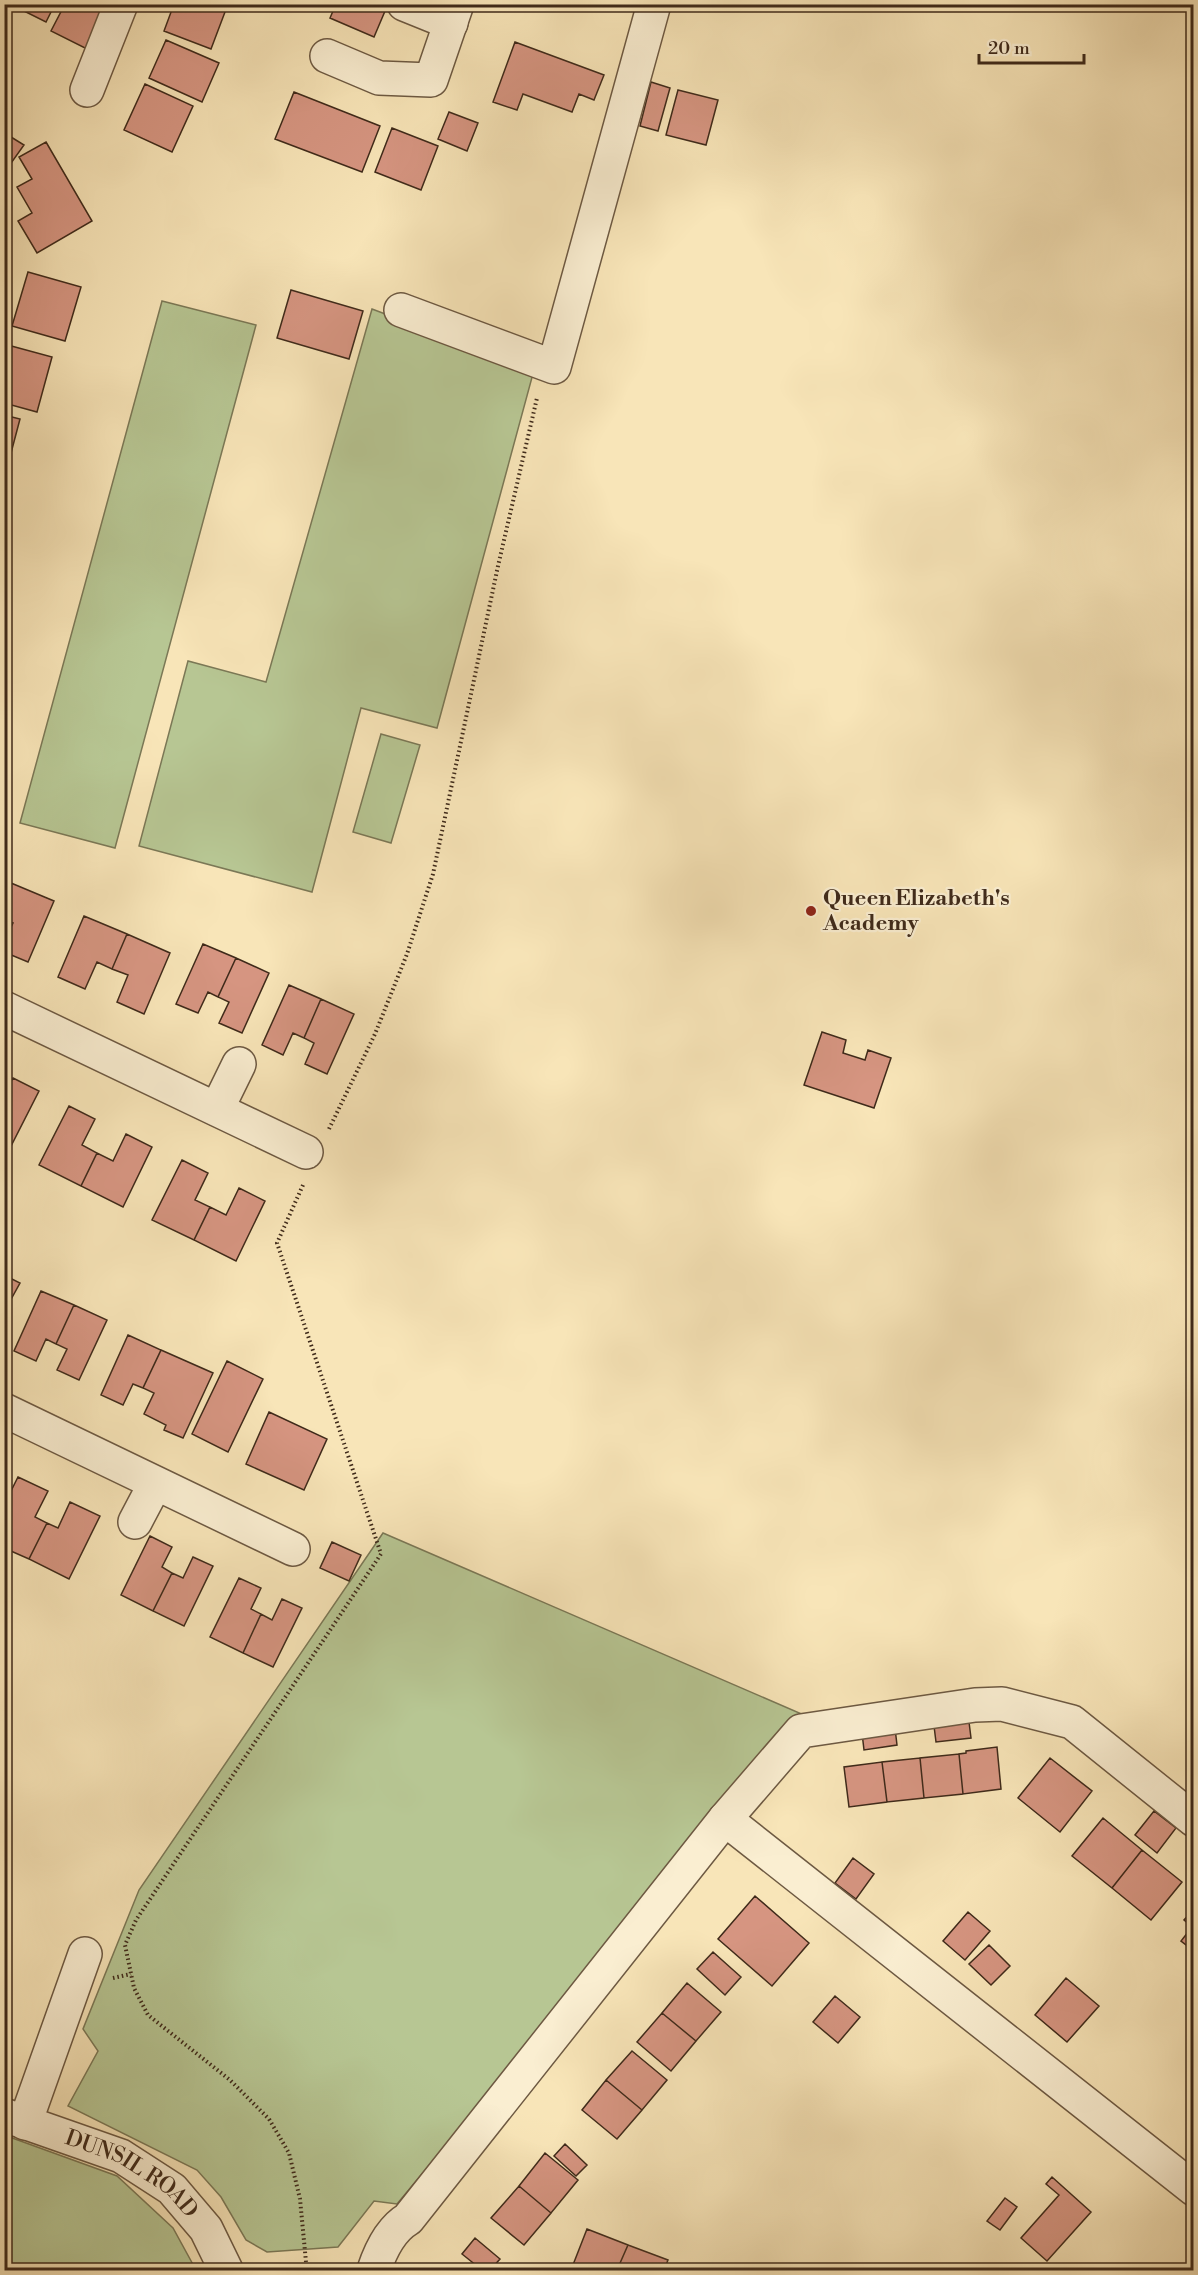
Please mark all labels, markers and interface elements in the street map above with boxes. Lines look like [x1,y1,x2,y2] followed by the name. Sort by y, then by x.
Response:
[979,27,1084,65] scale bar
[988,37,1030,60] text: 20 m
[822,885,1010,937] place label: Queen Elizabeth's Academy
[804,904,818,918] marker: Queen Elizabeth's Academy
[62,2124,204,2223] street label: DUNSIL ROAD

